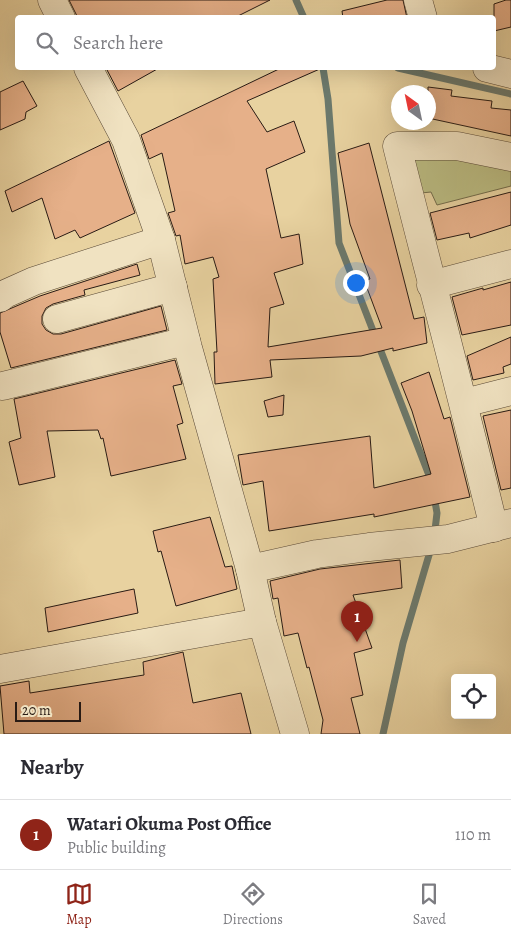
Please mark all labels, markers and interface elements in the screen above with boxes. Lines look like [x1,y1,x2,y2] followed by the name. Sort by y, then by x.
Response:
[15,15,496,70] search box
[33,29,61,57] icon: search
[73,30,163,56] text: Search here
[391,85,436,130] north arrow
[343,270,369,296] your location
[341,601,373,642] pin: 1
[451,674,496,719] map controls
[451,674,496,719] button: locate
[15,699,81,722] scale bar
[22,701,51,720] text: 20 m
[20,753,83,781] text: Nearby
[67,811,272,837] text: Watari Okuma Post Office
[33,824,39,846] text: 1
[455,824,491,846] text: 110 m
[67,837,166,859] text: Public building
[65,880,93,929] tab: Map
[223,880,283,929] tab: Directions
[413,880,446,929] tab: Saved

